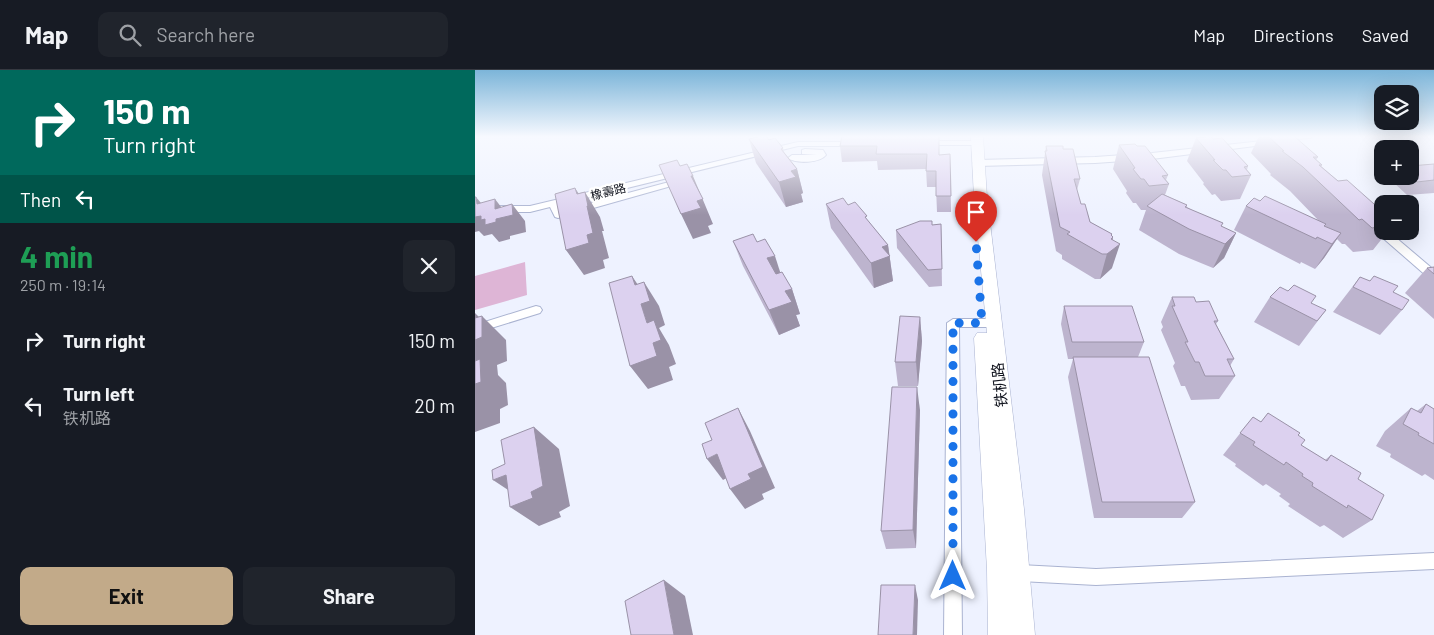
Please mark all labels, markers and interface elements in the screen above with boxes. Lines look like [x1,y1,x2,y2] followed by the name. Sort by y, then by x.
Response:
[98,12,448,57] search box
[25,20,68,49] text: Map
[116,21,144,49] icon: search
[156,23,255,46] text: Search here
[1193,24,1225,46] text: Map
[1253,24,1334,46] text: Directions
[1362,24,1409,46] text: Saved
[1374,85,1419,240] map controls
[1374,85,1419,130] button: layers
[103,89,190,131] text: 150 m
[20,90,85,155] icon: right
[103,131,196,157] text: Turn right
[1374,140,1419,185] button: +
[589,180,627,202] street label: 橡壽路
[71,185,99,213] icon: left
[20,188,61,211] text: Then
[955,191,997,242] pin
[1374,195,1419,240] button: −
[962,198,990,226] icon: arrive
[20,238,93,274] text: 4 min
[403,240,455,292] button: close
[20,275,106,294] text: 250 m · 19:14
[20,327,48,355] icon: right
[63,329,145,352] text: Turn right
[408,329,455,352] text: 150 m
[988,362,1010,408] street label: 铁机路
[63,382,134,405] text: Turn left
[20,392,48,420] icon: left
[415,394,455,417] text: 20 m
[63,408,111,427] text: 铁机路
[926,549,978,601] position arrow
[20,567,233,625] button: Exit
[243,567,455,625] button: Share

